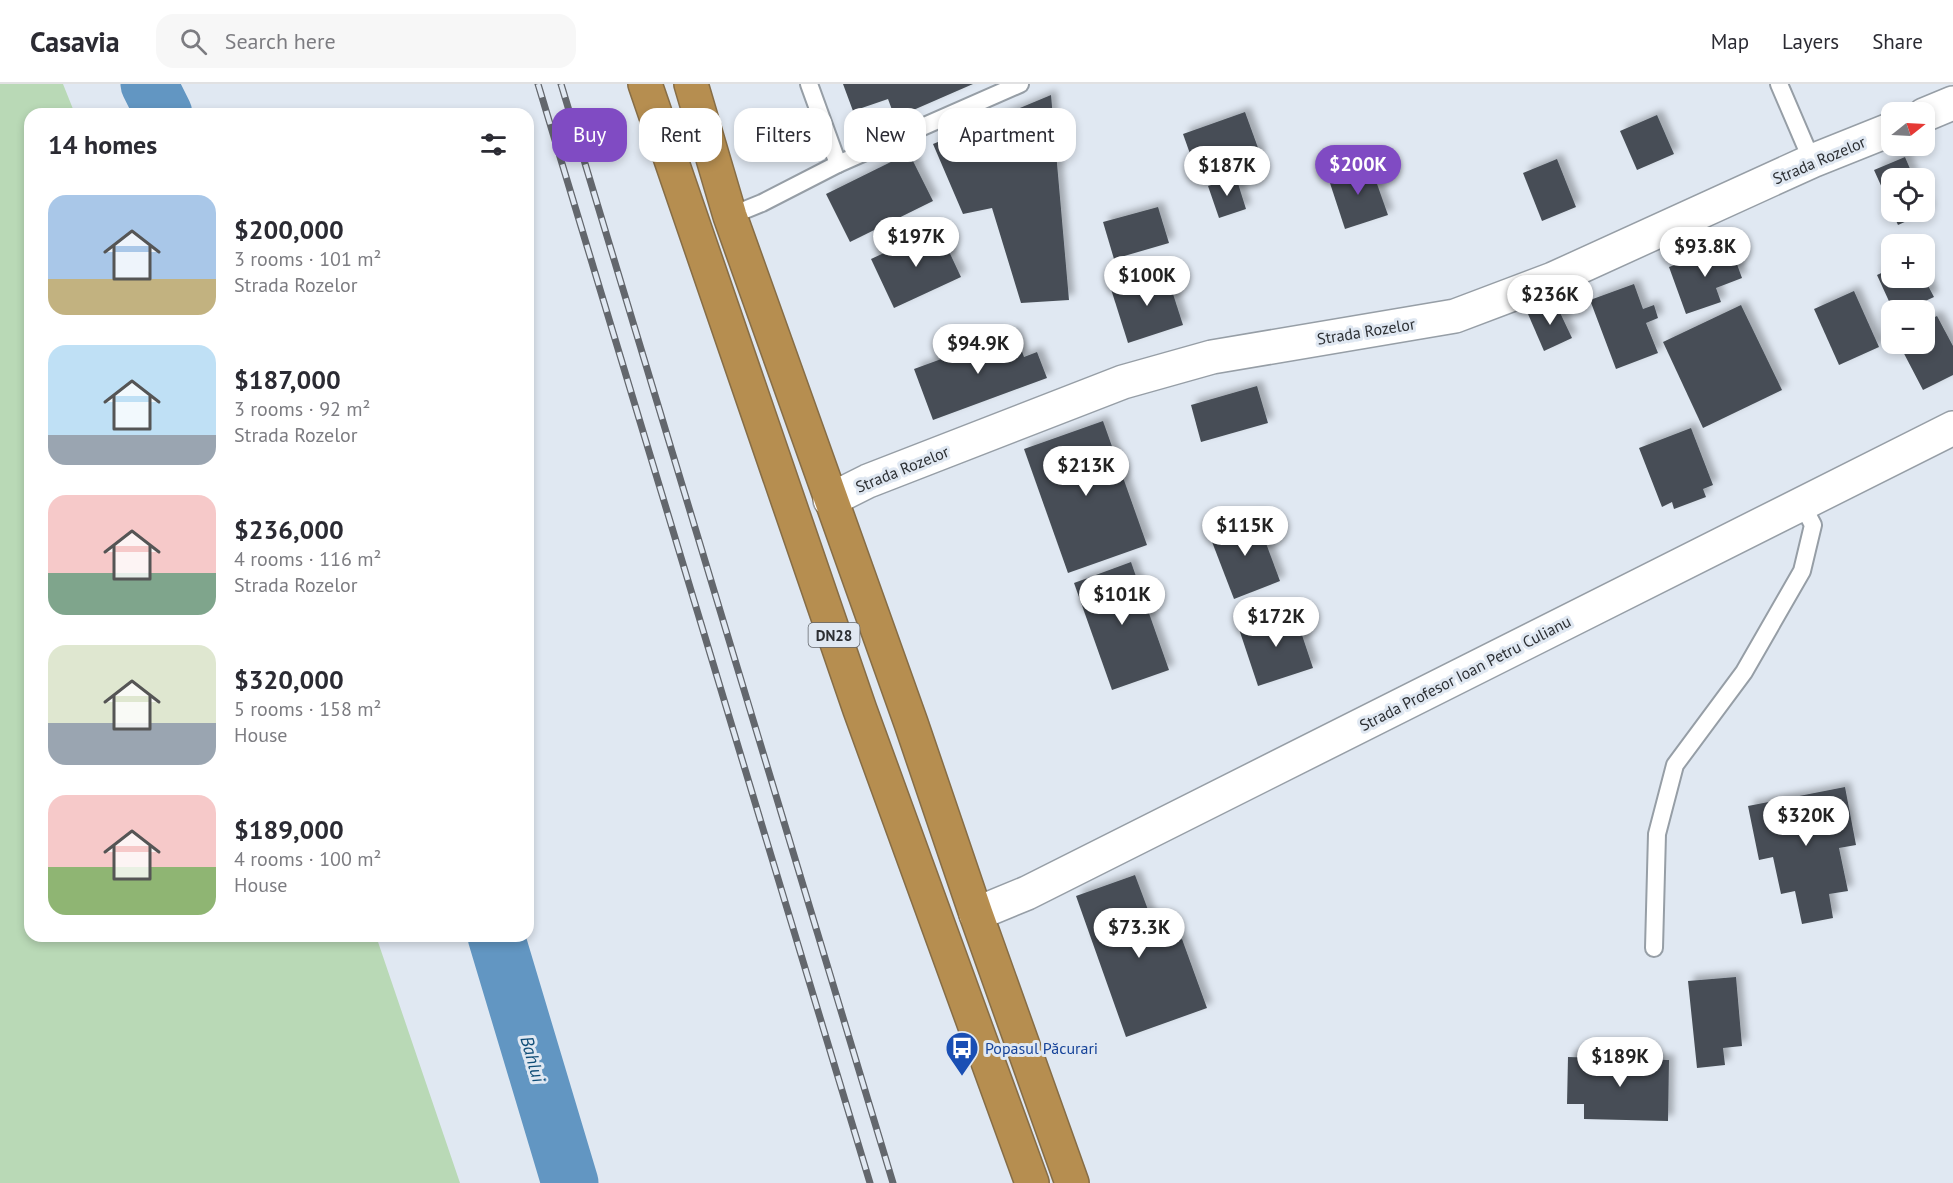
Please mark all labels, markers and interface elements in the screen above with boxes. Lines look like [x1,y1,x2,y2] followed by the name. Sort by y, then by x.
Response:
[156,14,576,68] search box
[30,23,120,60] text: Casavia
[177,25,210,58] icon: search
[225,27,336,55] text: Search here
[1711,28,1749,55] text: Map
[1782,28,1839,55] text: Layers
[1872,28,1923,55] text: Share
[1881,102,1935,156] north arrow
[1881,102,1935,354] map controls
[552,108,627,162] chip: Buy
[639,108,722,162] chip: Rent
[734,108,832,162] chip: Filters
[844,108,926,162] chip: New
[938,108,1076,162] chip: Apartment
[48,128,157,161] text: 14 homes
[477,128,510,161] icon: filters
[1770,131,1869,189] street label: Strada Rozelor
[1316,145,1400,196] pin: $200K
[1185,146,1269,197] pin: $187K
[1329,151,1387,177] text: $200K
[1198,152,1256,178] text: $187K
[1881,168,1935,222] button: locate
[234,213,344,246] text: $200,000
[874,217,958,268] pin: $197K
[96,219,168,291] icon: home
[887,223,945,249] text: $197K
[1656,227,1754,278] pin: $93.8K
[1674,233,1736,259] text: $93.8K
[1881,234,1935,288] button: +
[234,246,381,272] text: 3 rooms · 101 m²
[1105,256,1189,307] pin: $100K
[1118,262,1176,288] text: $100K
[234,272,358,298] text: Strada Rozelor
[1508,275,1592,326] pin: $236K
[1521,281,1579,307] text: $236K
[1881,300,1935,354] button: −
[1316,313,1417,349] street label: Strada Rozelor
[929,324,1027,375] pin: $94.9K
[947,330,1009,356] text: $94.9K
[234,363,341,396] text: $187,000
[96,369,168,441] icon: home
[234,396,370,422] text: 3 rooms · 92 m²
[234,422,358,448] text: Strada Rozelor
[852,441,952,497] street label: Strada Rozelor
[1044,446,1128,497] pin: $213K
[1057,452,1115,478] text: $213K
[1203,506,1287,557] pin: $115K
[1216,512,1274,538] text: $115K
[234,513,344,546] text: $236,000
[96,519,168,591] icon: home
[234,546,381,572] text: 4 rooms · 116 m²
[234,572,358,598] text: Strada Rozelor
[1080,575,1164,626] pin: $101K
[1093,581,1151,607] text: $101K
[1234,597,1318,648] pin: $172K
[1247,603,1305,629] text: $172K
[1356,611,1574,735] street label: Strada Profesor Ioan Petru Culianu
[808,623,860,647] road number: DN28
[234,663,344,696] text: $320,000
[96,669,168,741] icon: home
[234,696,381,722] text: 5 rooms · 158 m²
[234,722,288,748] text: House
[1764,796,1848,847] pin: $320K
[1777,802,1835,828] text: $320K
[234,813,344,846] text: $189,000
[96,819,168,891] icon: home
[234,846,381,872] text: 4 rooms · 100 m²
[234,872,288,898] text: House
[1090,908,1188,959] pin: $73.3K
[1108,914,1170,940] text: $73.3K
[944,1030,980,1077] bus stop icon: Popasul Păcurari
[515,1033,551,1086] water label: Bahlui
[1578,1037,1662,1088] pin: $189K
[985,1038,1098,1058] place label: Popasul Păcurari
[1591,1043,1649,1069] text: $189K

